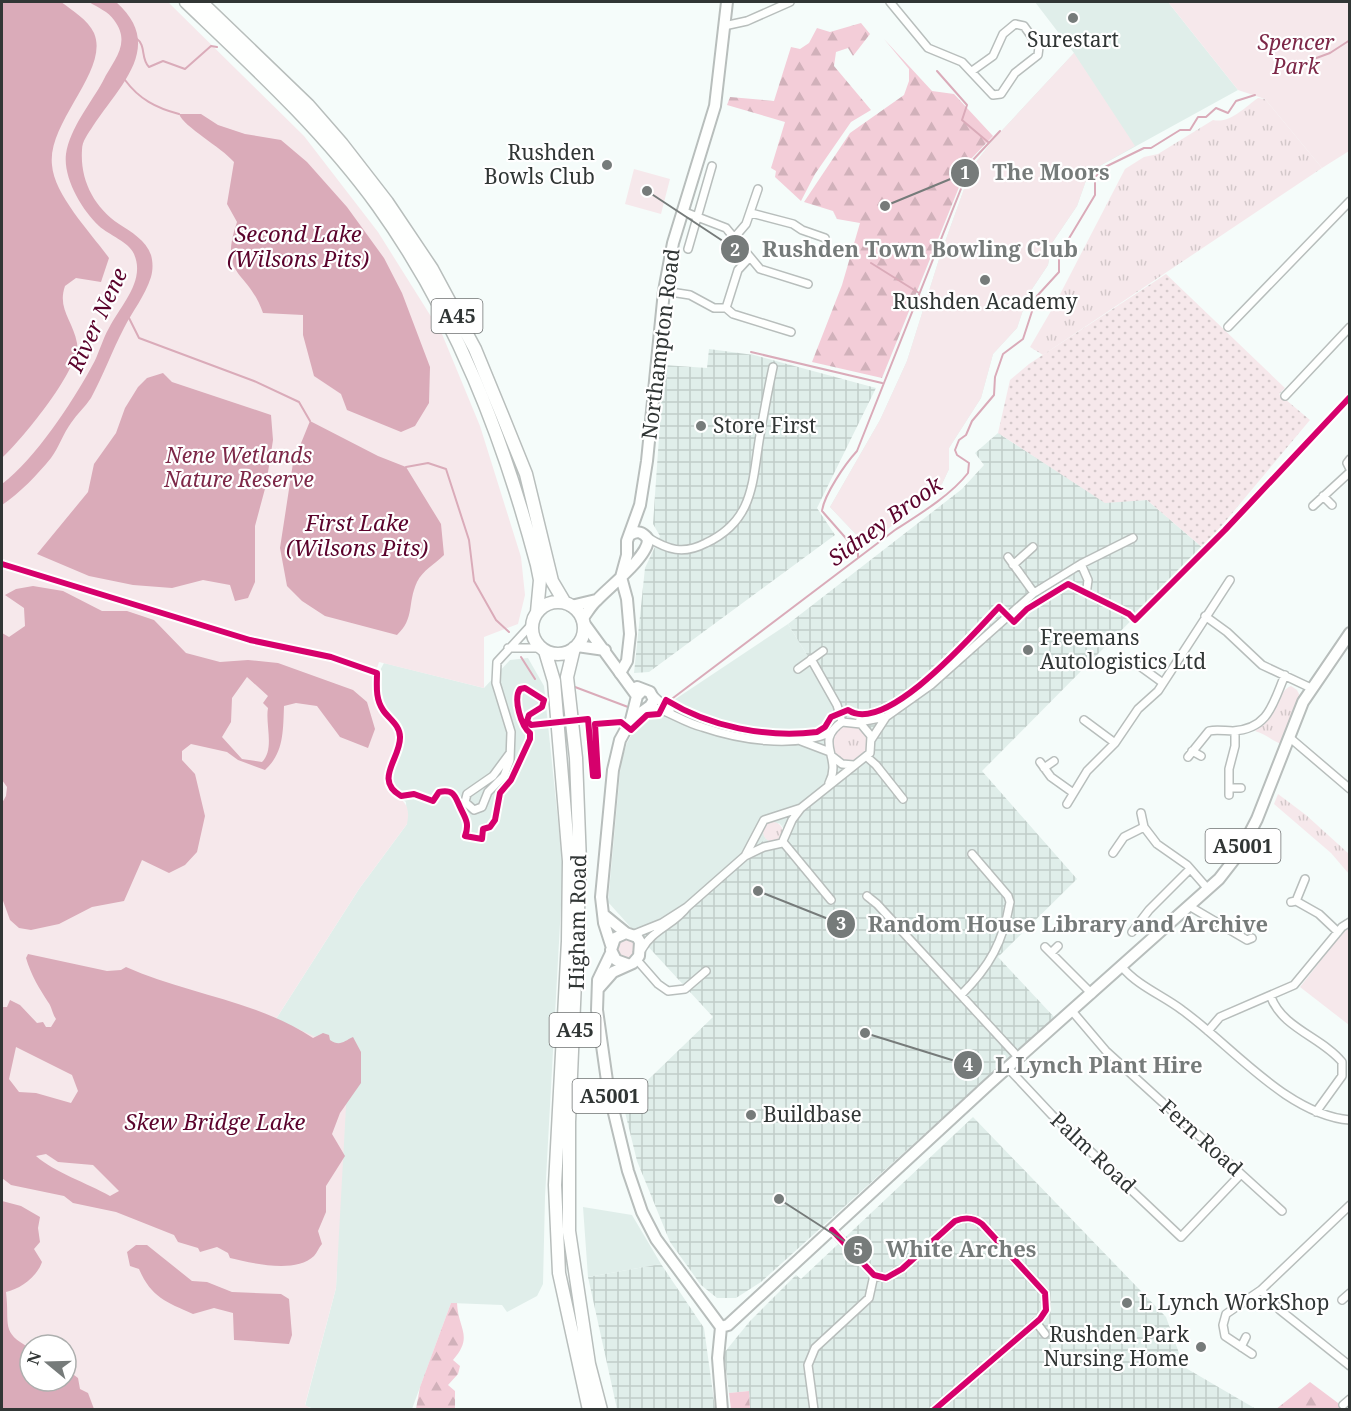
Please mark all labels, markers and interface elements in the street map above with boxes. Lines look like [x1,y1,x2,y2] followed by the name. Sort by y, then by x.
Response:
[1066,11,1080,25] marker: Surestart
[1027,25,1119,53] place label: Surestart
[1258,28,1335,80] park label: Spencer Park
[484,138,595,190] place label: Rushden Bowls Club
[950,153,1121,193] callout: The Moors
[992,156,1110,186] text: The Moors
[600,158,614,172] marker: Rushden Bowls Club
[960,160,970,184] text: 1
[227,218,369,273] water label: Second Lake (Wilsons Pits)
[720,229,1090,269] callout: Rushden Town Bowling Club
[762,233,1078,263] text: Rushden Town Bowling Club
[730,237,740,261] text: 2
[634,247,686,441] street label: Northampton Road
[58,263,133,377] water label: River Nene
[978,273,992,287] marker: Rushden Academy
[892,287,1078,315] place label: Rushden Academy
[432,299,482,333] road number: A45
[713,411,816,439] place label: Store First
[694,419,708,433] marker: Store First
[163,441,314,493] park label: Nene Wetlands Nature Reserve
[821,468,949,572] water label: Sidney Brook
[286,507,428,562] water label: First Lake (Wilsons Pits)
[1040,623,1206,675] place label: Freemans Autologistics Ltd
[1021,643,1035,657] marker: Freemans Autologistics Ltd
[1206,829,1280,863] road number: A5001
[562,854,592,990] street label: Higham Road
[826,904,1280,944] callout: Random House Library and Archive
[868,908,1268,938] text: Random House Library and Archive
[836,911,846,935] text: 3
[550,1013,600,1047] road number: A45
[953,1045,1214,1085] callout: L Lynch Plant Hire
[995,1049,1203,1079] text: L Lynch Plant Hire
[963,1052,973,1076] text: 4
[572,1079,648,1113] road number: A5001
[1154,1093,1249,1182] street label: Fern Road
[763,1100,862,1128] place label: Buildbase
[125,1106,306,1136] water label: Skew Bridge Lake
[1045,1106,1142,1199] street label: Palm Road
[744,1108,758,1122] marker: Buildbase
[843,1230,1048,1270] callout: White Arches
[886,1233,1036,1263] text: White Arches
[853,1237,863,1261] text: 5
[1139,1288,1329,1316] place label: L Lynch WorkShop
[1120,1296,1134,1310] marker: L Lynch WorkShop
[1043,1320,1190,1372] place label: Rushden Park Nursing Home
[18,1333,78,1393] north arrow
[1194,1340,1208,1354] marker: Rushden Park Nursing Home
[21,1348,46,1368] text: N

